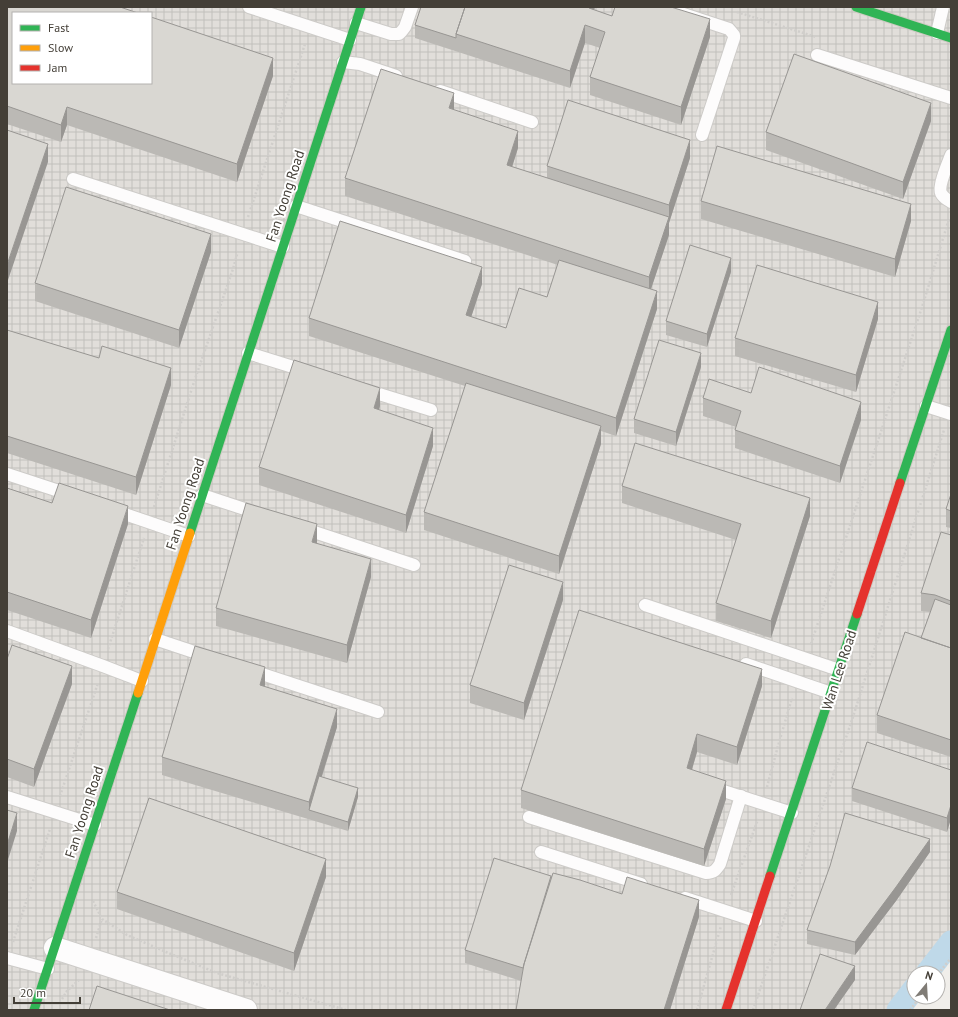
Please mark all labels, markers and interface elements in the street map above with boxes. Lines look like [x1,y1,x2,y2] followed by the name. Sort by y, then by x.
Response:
[12,12,152,84] legend
[48,20,69,35] text: Fast
[48,40,73,55] text: Slow
[47,60,67,75] text: Jam
[262,148,308,244] street label: Fan Yoong Road
[162,456,208,552] street label: Fan Yoong Road
[818,628,860,712] street label: Wan Lee Road
[61,764,107,860] street label: Fan Yoong Road
[906,965,946,1005] north arrow
[923,968,935,983] text: N
[14,979,80,1005] scale bar
[20,985,46,1000] text: 20 m

